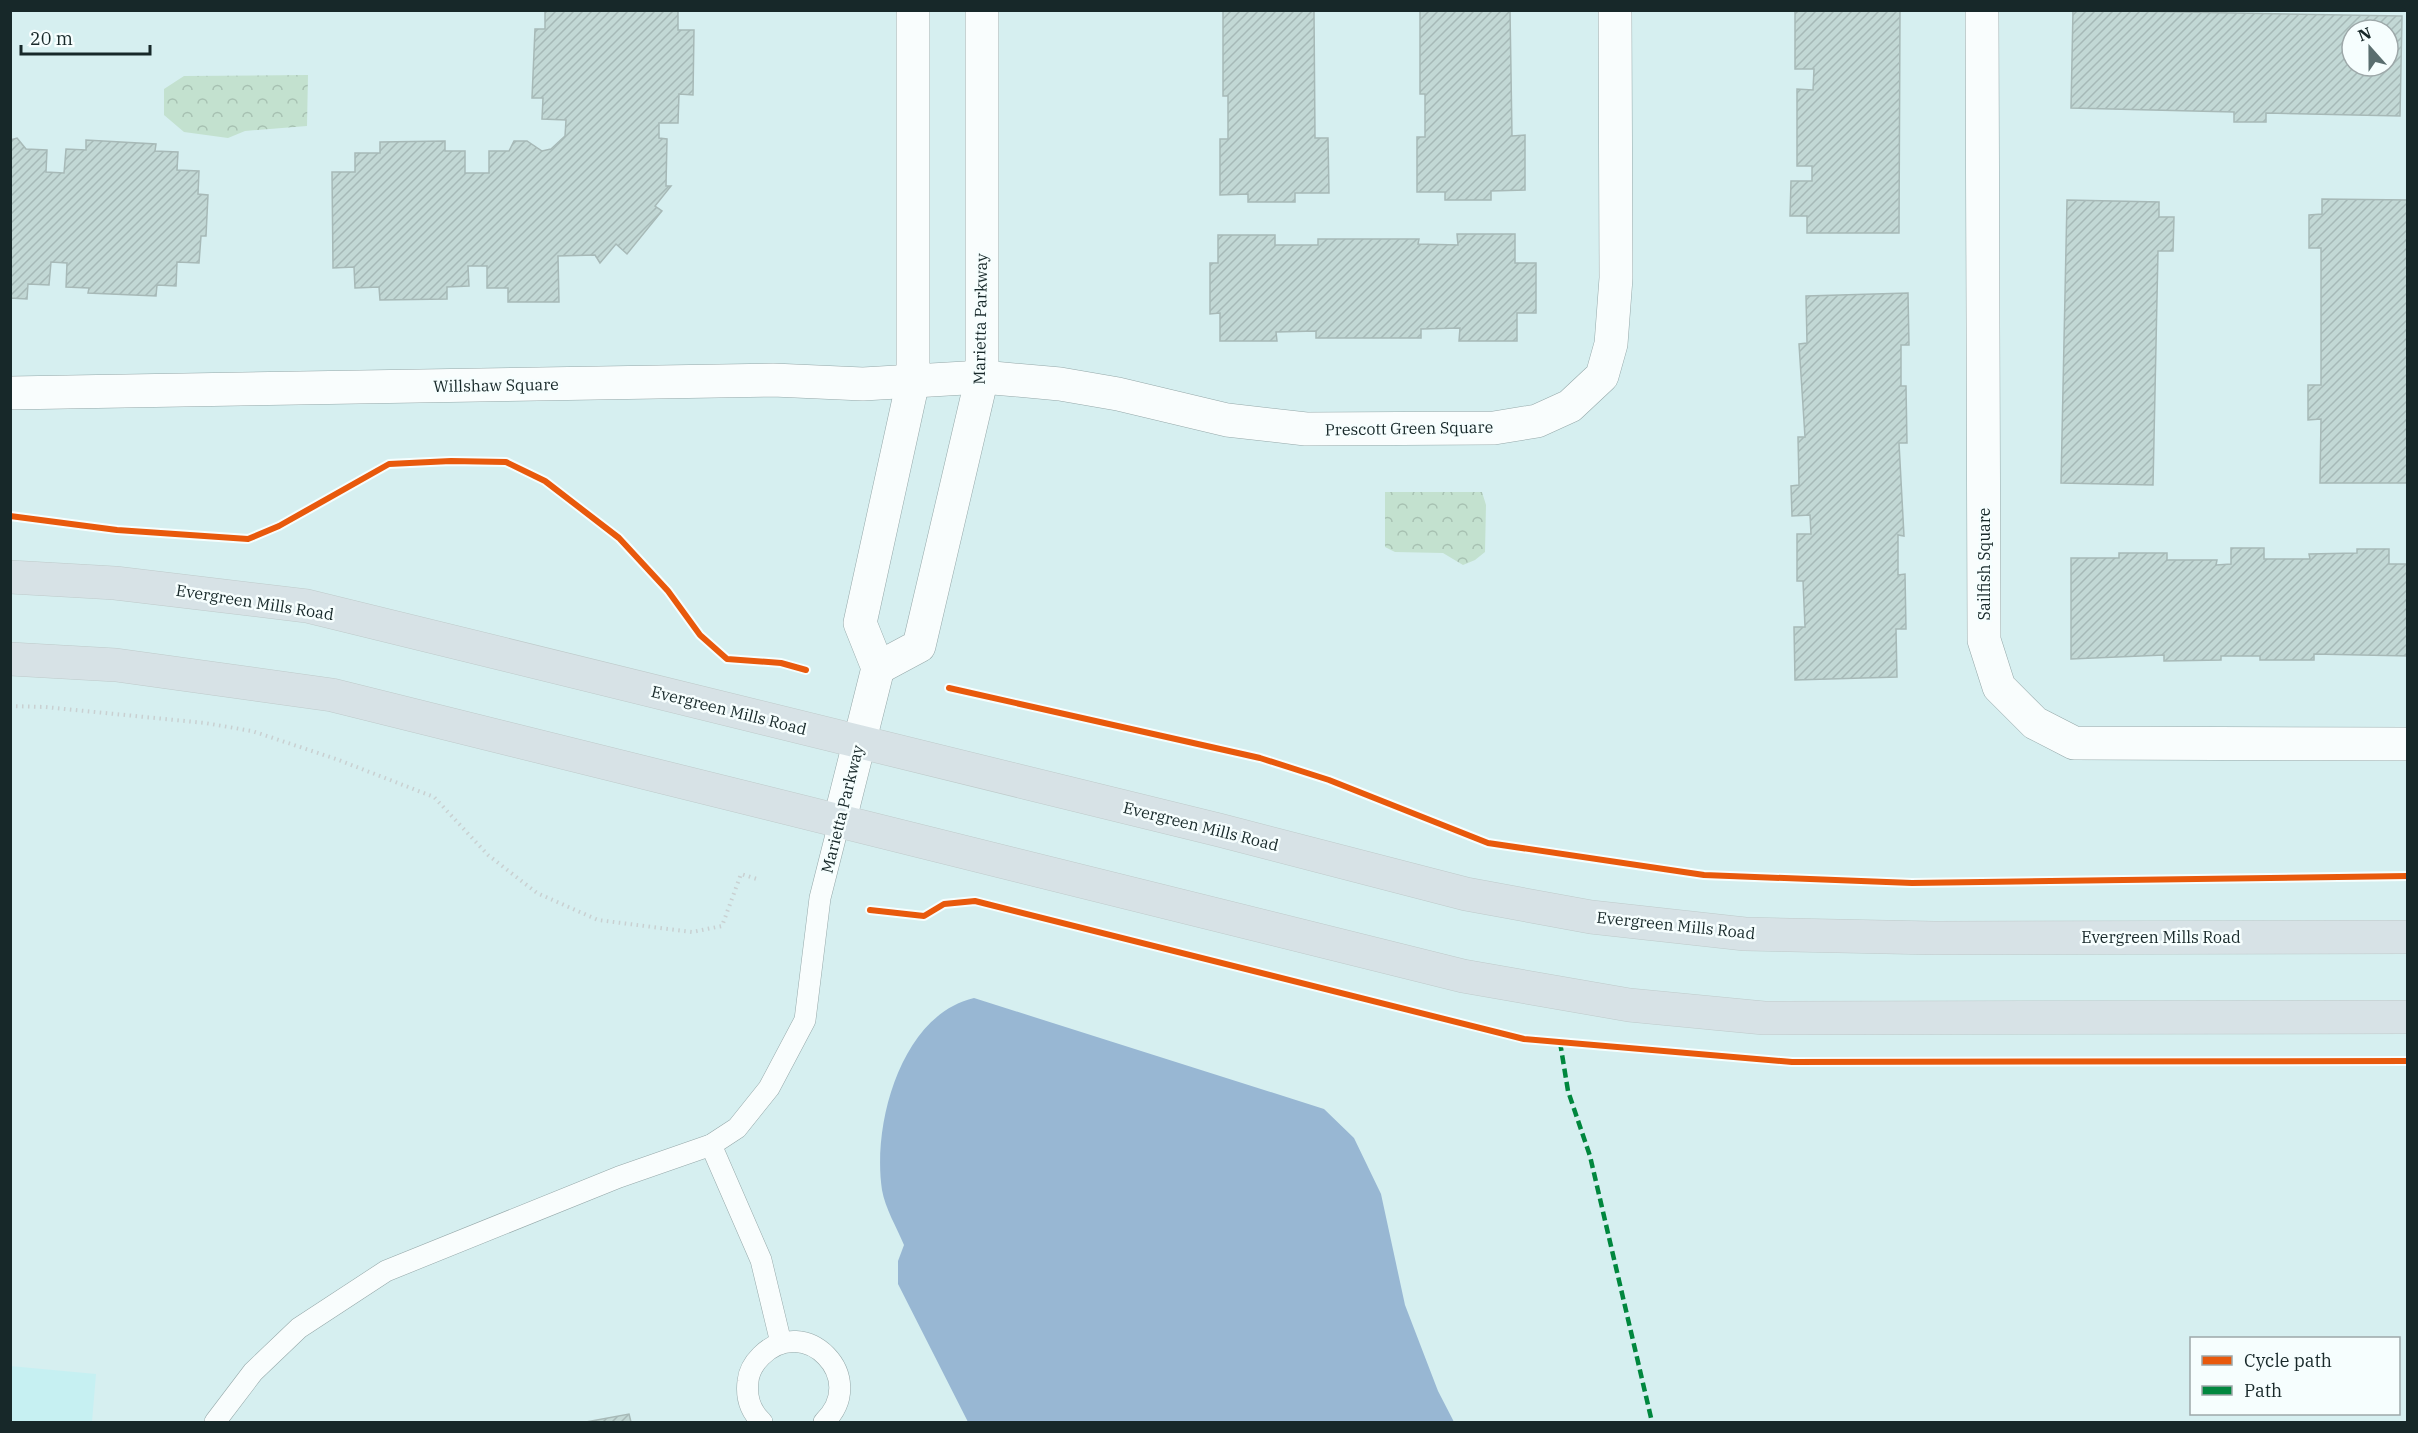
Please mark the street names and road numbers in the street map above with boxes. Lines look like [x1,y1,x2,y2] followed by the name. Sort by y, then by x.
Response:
[969,253,991,385] street label: Marietta Parkway
[433,374,559,396] street label: Willshaw Square
[1325,417,1493,439] street label: Prescott Green Square
[1974,508,1994,620] street label: Sailfish Square
[175,580,336,624] street label: Evergreen Mills Road
[649,681,809,739] street label: Evergreen Mills Road
[816,742,868,875] street label: Marietta Parkway
[1121,797,1281,855] street label: Evergreen Mills Road
[1596,907,1757,943] street label: Evergreen Mills Road
[2081,927,2241,947] street label: Evergreen Mills Road

